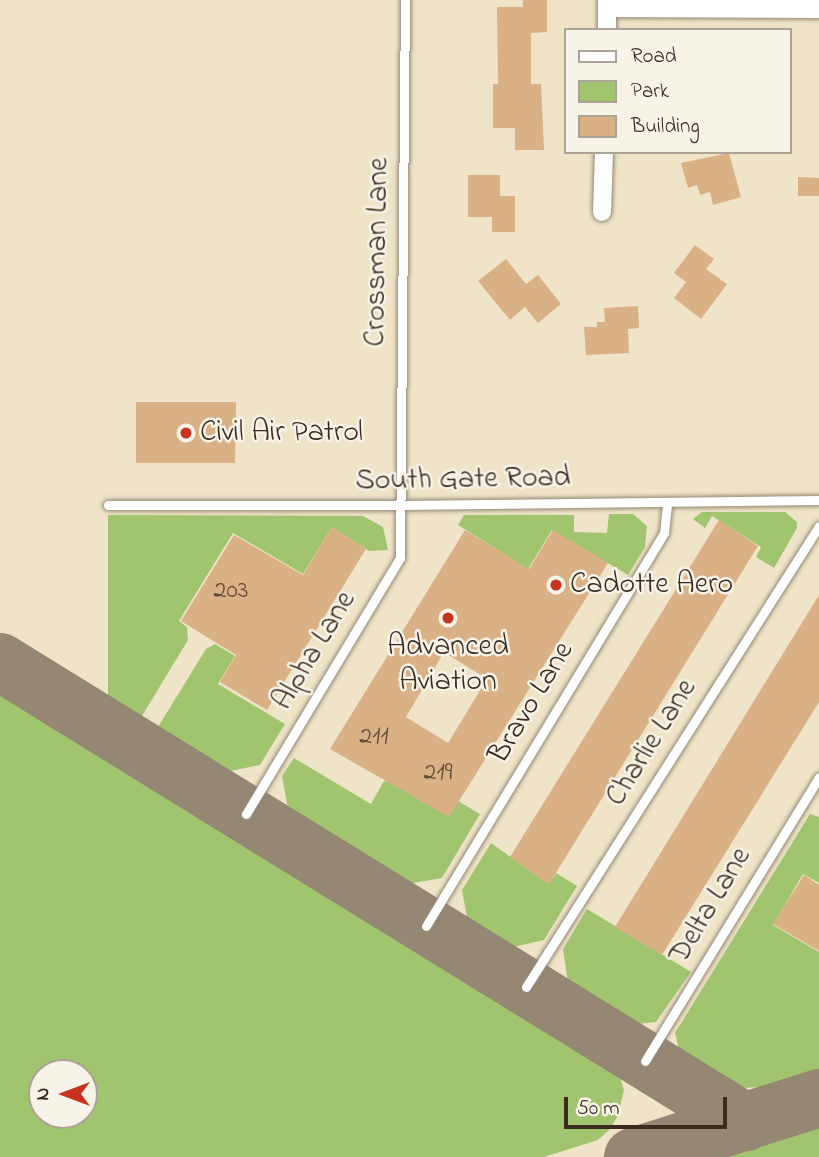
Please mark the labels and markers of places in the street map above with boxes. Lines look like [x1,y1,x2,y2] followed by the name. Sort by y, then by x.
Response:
[200,415,363,451] place label: Civil Air Patrol
[178,425,194,441] marker: Civil Air Patrol
[570,567,733,603] place label: Cadotte Aero
[548,577,564,593] marker: Cadotte Aero
[440,610,456,626] marker: Advanced Aviation
[387,629,509,700] place label: Advanced Aviation

